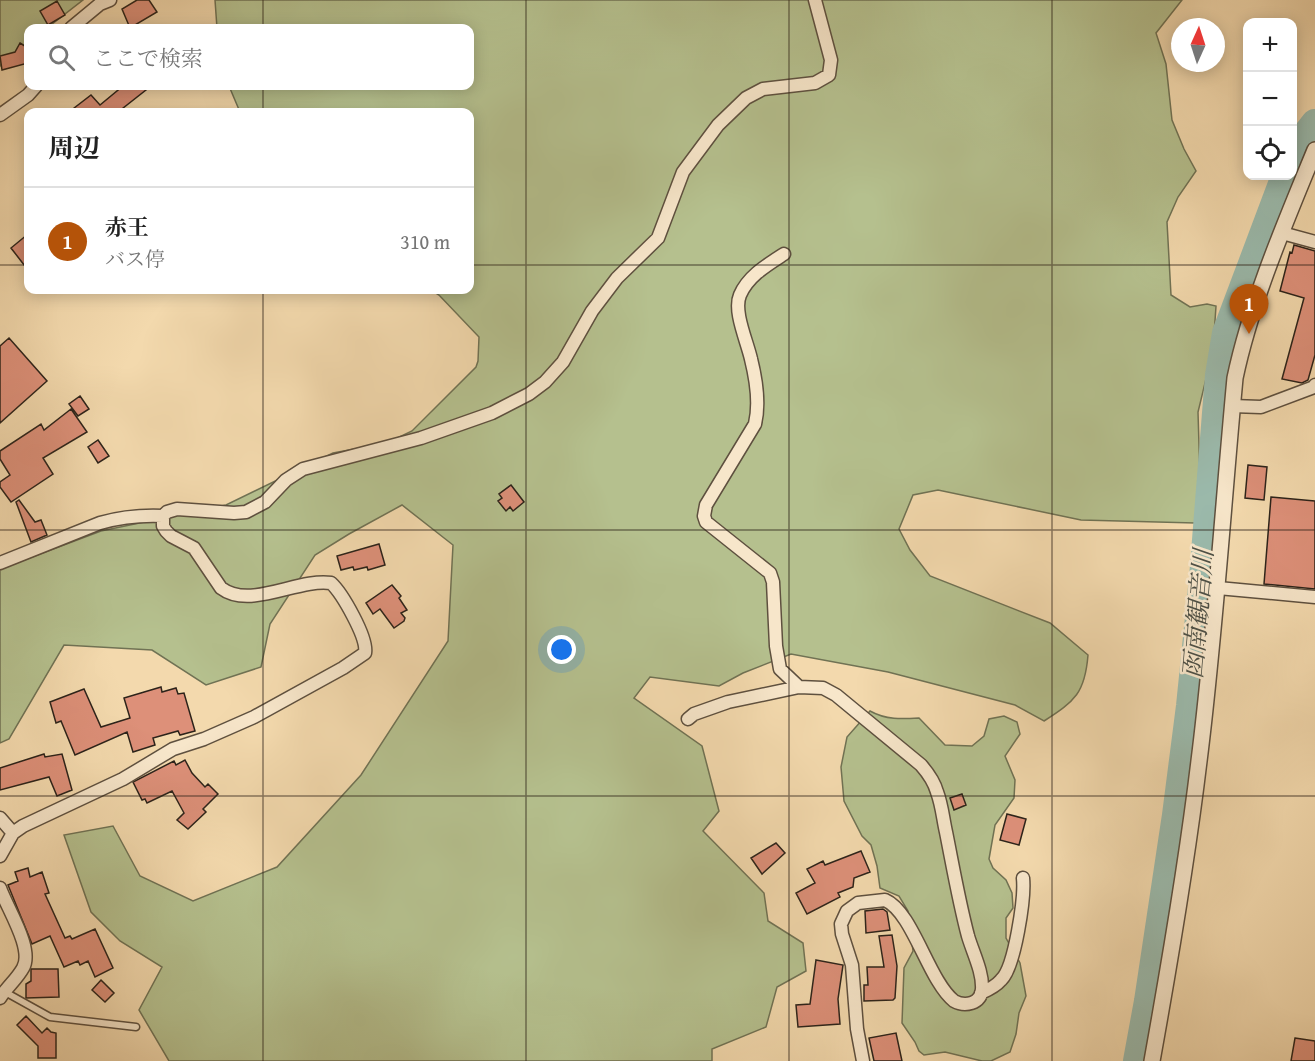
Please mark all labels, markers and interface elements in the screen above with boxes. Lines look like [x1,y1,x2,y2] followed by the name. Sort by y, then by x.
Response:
[1171,18,1225,72] north arrow
[1243,18,1297,180] map controls
[1243,18,1297,72] button: +
[24,24,474,90] search box
[45,41,78,74] icon: search
[93,42,203,74] text: ここで検索
[1243,72,1297,126] button: −
[1243,126,1297,180] button: locate
[48,128,100,167] text: 周辺
[105,211,149,243] text: 赤王
[62,227,73,256] text: 1
[400,227,450,256] text: 310 m
[105,244,165,273] text: バス停
[1230,284,1268,334] pin: 1
[1172,545,1223,680] water label: 函南観音川
[547,635,576,664] your location

